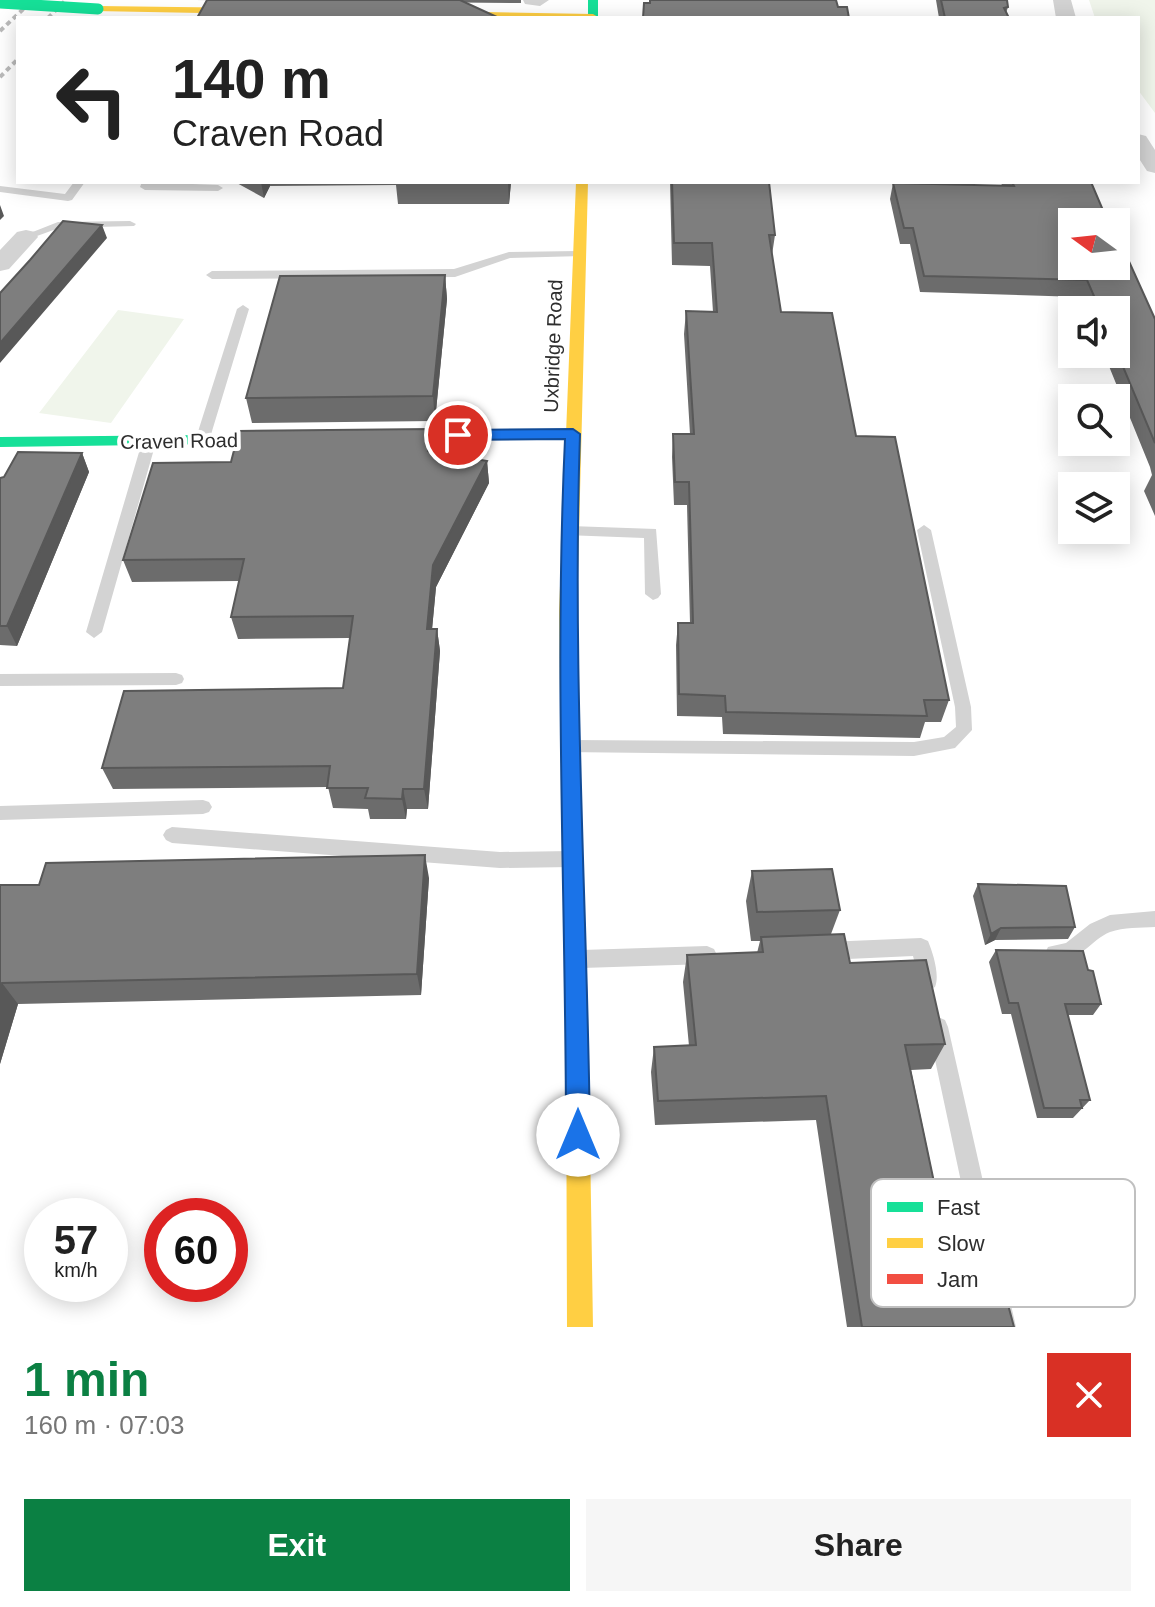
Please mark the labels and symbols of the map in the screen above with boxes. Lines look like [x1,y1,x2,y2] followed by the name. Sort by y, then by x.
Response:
[1058,208,1130,280] north arrow
[540,279,566,413] street label: Uxbridge Road
[424,401,492,469] pin
[120,429,238,453] street label: Craven Road
[536,1093,620,1177] position arrow
[871,1179,1135,1307] legend
[937,1195,980,1220] text: Fast
[144,1198,248,1302] speed limit sign: 60
[937,1231,985,1256] text: Slow
[937,1267,979,1292] text: Jam

